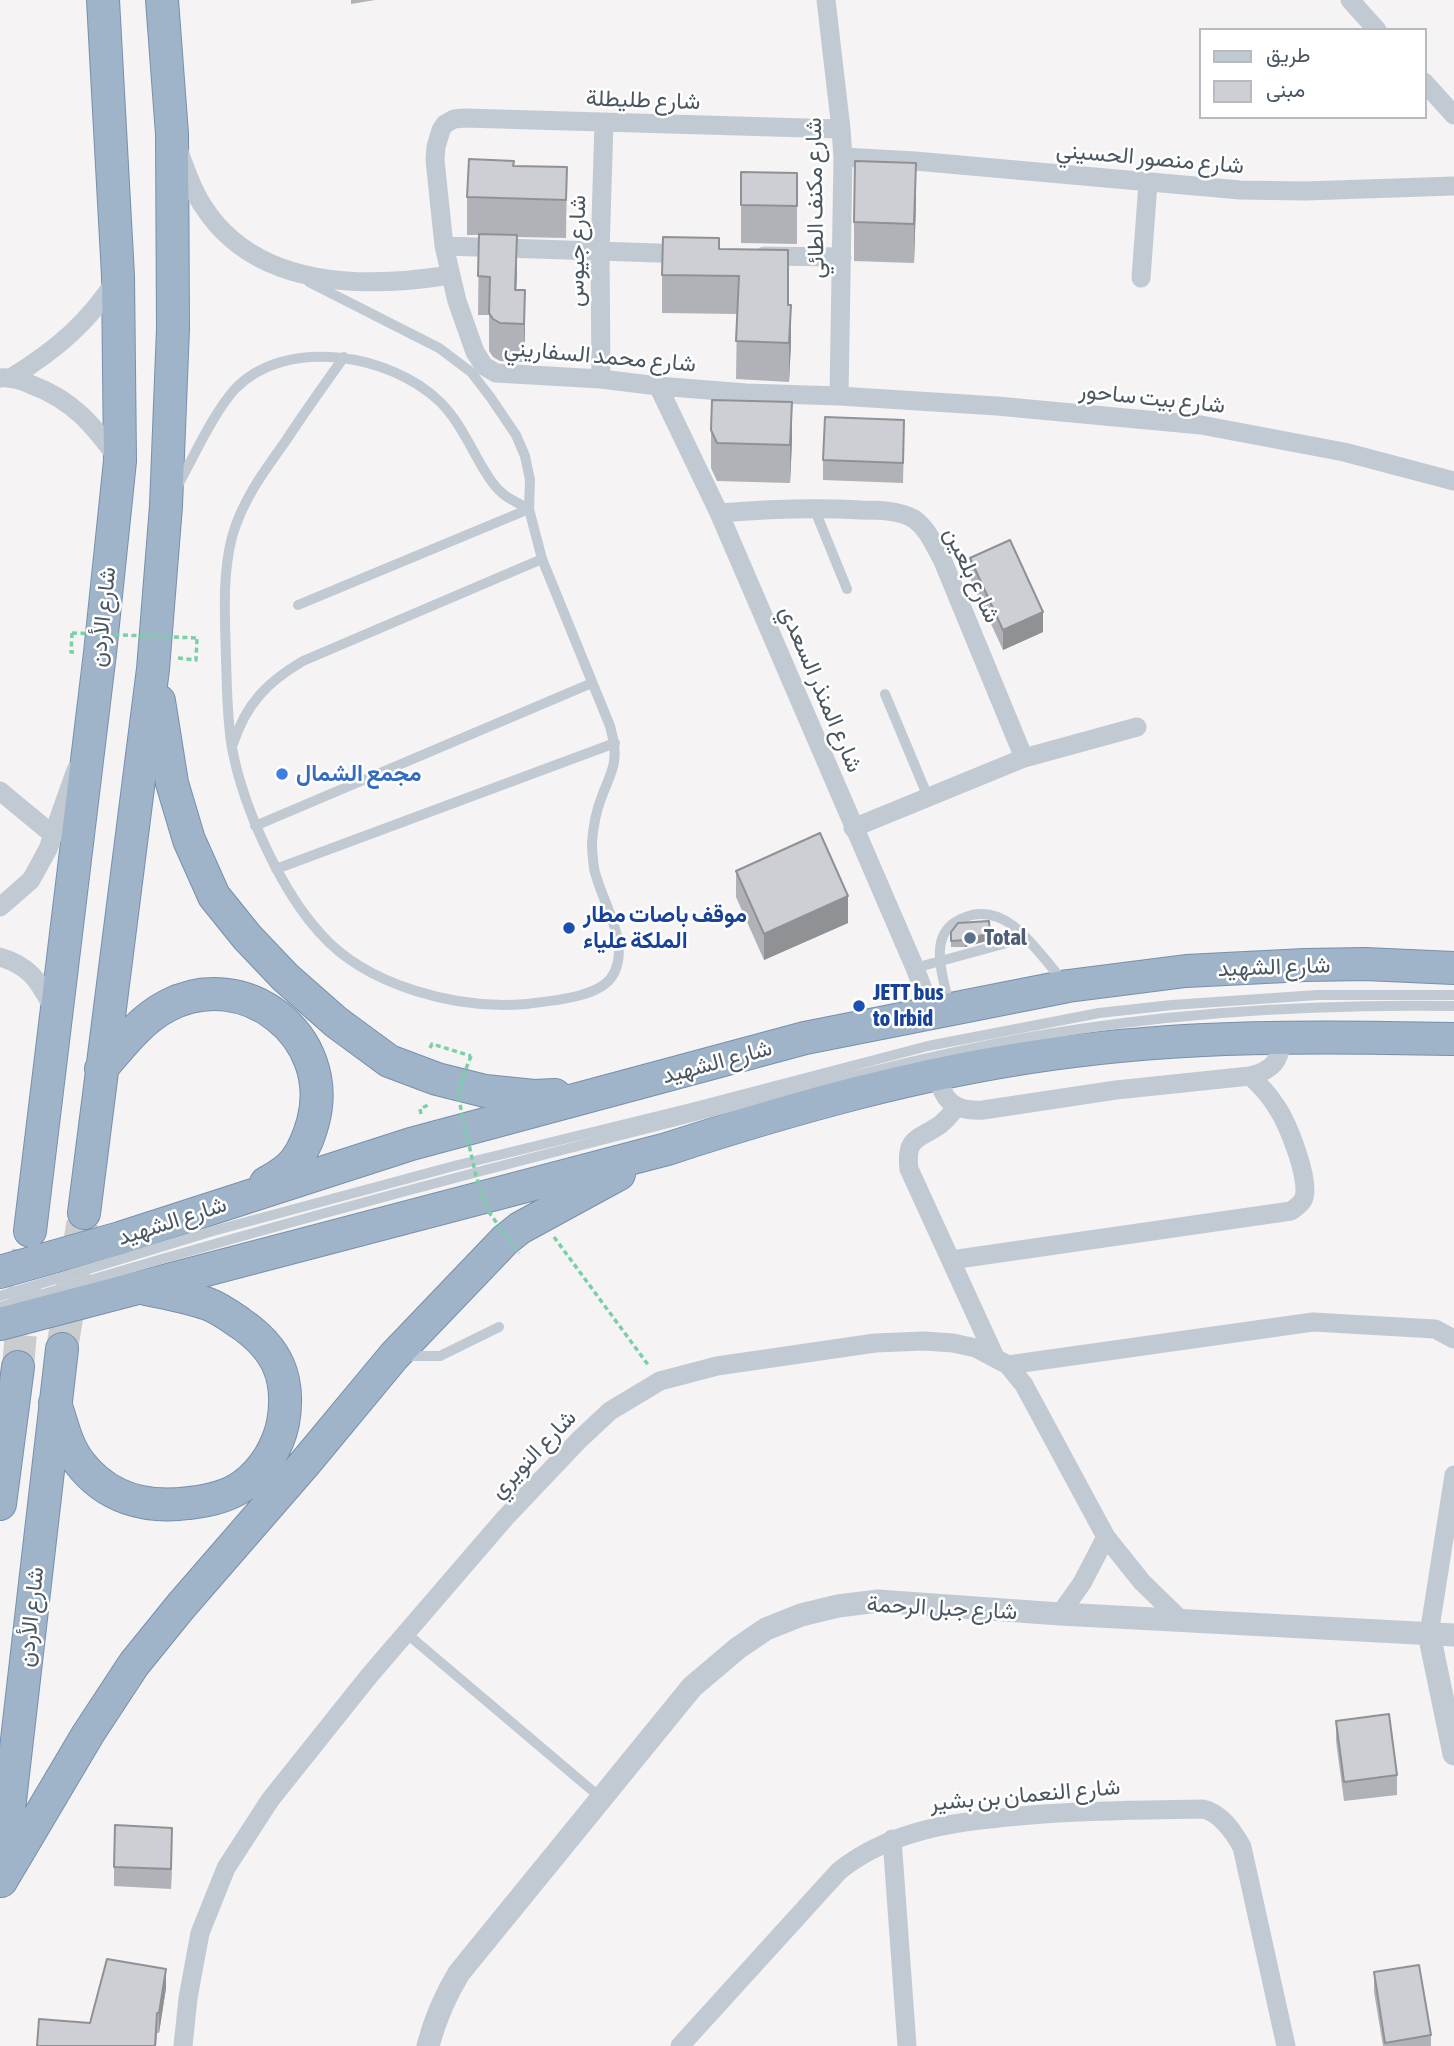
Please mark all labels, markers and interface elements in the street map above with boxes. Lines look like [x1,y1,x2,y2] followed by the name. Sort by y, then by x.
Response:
[1198,28,1426,119] legend
[1266,42,1311,66] text: طريق
[1266,77,1305,101] text: مبنى
[585,84,701,116] street label: شارع طليطلة
[800,117,830,279] street label: شارع مكنف الطائي
[1055,136,1245,180] street label: شارع منصور الحسيني
[562,195,592,307] street label: شارع جيوس
[503,334,697,378] street label: شارع محمد السفاريني
[1078,377,1226,419] street label: شارع بيت ساحور
[938,523,1006,627] street label: شارع بلعين
[84,566,122,668] street label: شارع الأردن
[773,601,869,777] street label: شارع المنذر السعدي
[296,760,422,788] place label: مجمع الشمال
[274,766,290,782] marker: مجمع الشمال
[583,901,747,955] place label: موقف باصات مطار الملكة علياء
[561,920,577,936] marker: موقف باصات مطار الملكة علياء
[984,924,1027,952] place label: Total
[962,930,978,946] marker: Total
[1217,951,1331,983] street label: شارع الشهيد
[873,979,944,1033] place label: JETT bus to Irbid
[851,998,867,1014] marker: JETT bus to Irbid
[659,1034,775,1090] street label: شارع الشهيد
[114,1190,230,1252] street label: شارع الشهيد
[484,1404,582,1504] street label: شارع النويري
[12,1566,50,1668] street label: شارع الأردن
[866,1590,1018,1626] street label: شارع جبل الرحمة
[929,1773,1121,1817] street label: شارع النعمان بن بشير

